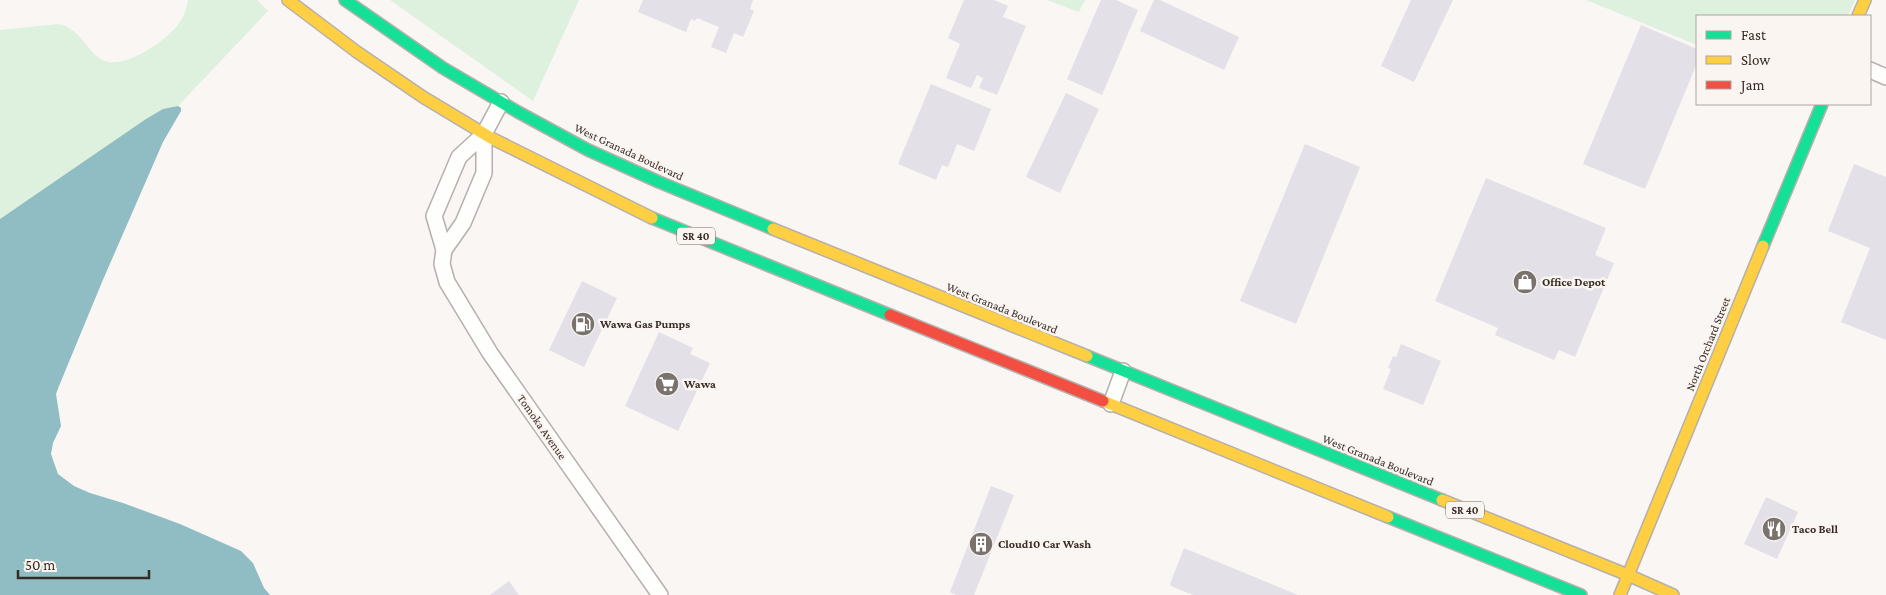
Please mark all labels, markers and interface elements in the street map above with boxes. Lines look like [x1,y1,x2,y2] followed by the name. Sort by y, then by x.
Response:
[1696,15,1871,105] legend
[1741,27,1767,43] text: Fast
[1741,52,1771,68] text: Slow
[1739,77,1764,94] text: Jam
[572,121,686,184] street label: West Granada Boulevard
[677,228,715,245] road number: SR 40
[1512,269,1538,295] shop icon: Office Depot
[1542,275,1606,289] place label: Office Depot
[944,279,1060,337] street label: West Granada Boulevard
[1683,294,1734,393] street label: North Orchard Street
[570,311,596,337] fuel station icon: Wawa Gas Pumps
[599,317,690,331] place label: Wawa Gas Pumps
[654,371,680,397] supermarket icon: Wawa
[683,377,716,391] place label: Wawa
[514,392,570,462] street label: Tomoka Avenue
[1320,431,1436,489] street label: West Granada Boulevard
[1446,502,1484,518] road number: SR 40
[1761,516,1787,542] restaurant icon: Taco Bell
[1792,522,1839,536] place label: Taco Bell
[968,531,994,557] building icon: Cloud10 Car Wash
[998,537,1091,551] place label: Cloud10 Car Wash
[18,548,149,580] scale bar
[25,557,55,573] text: 50 m

